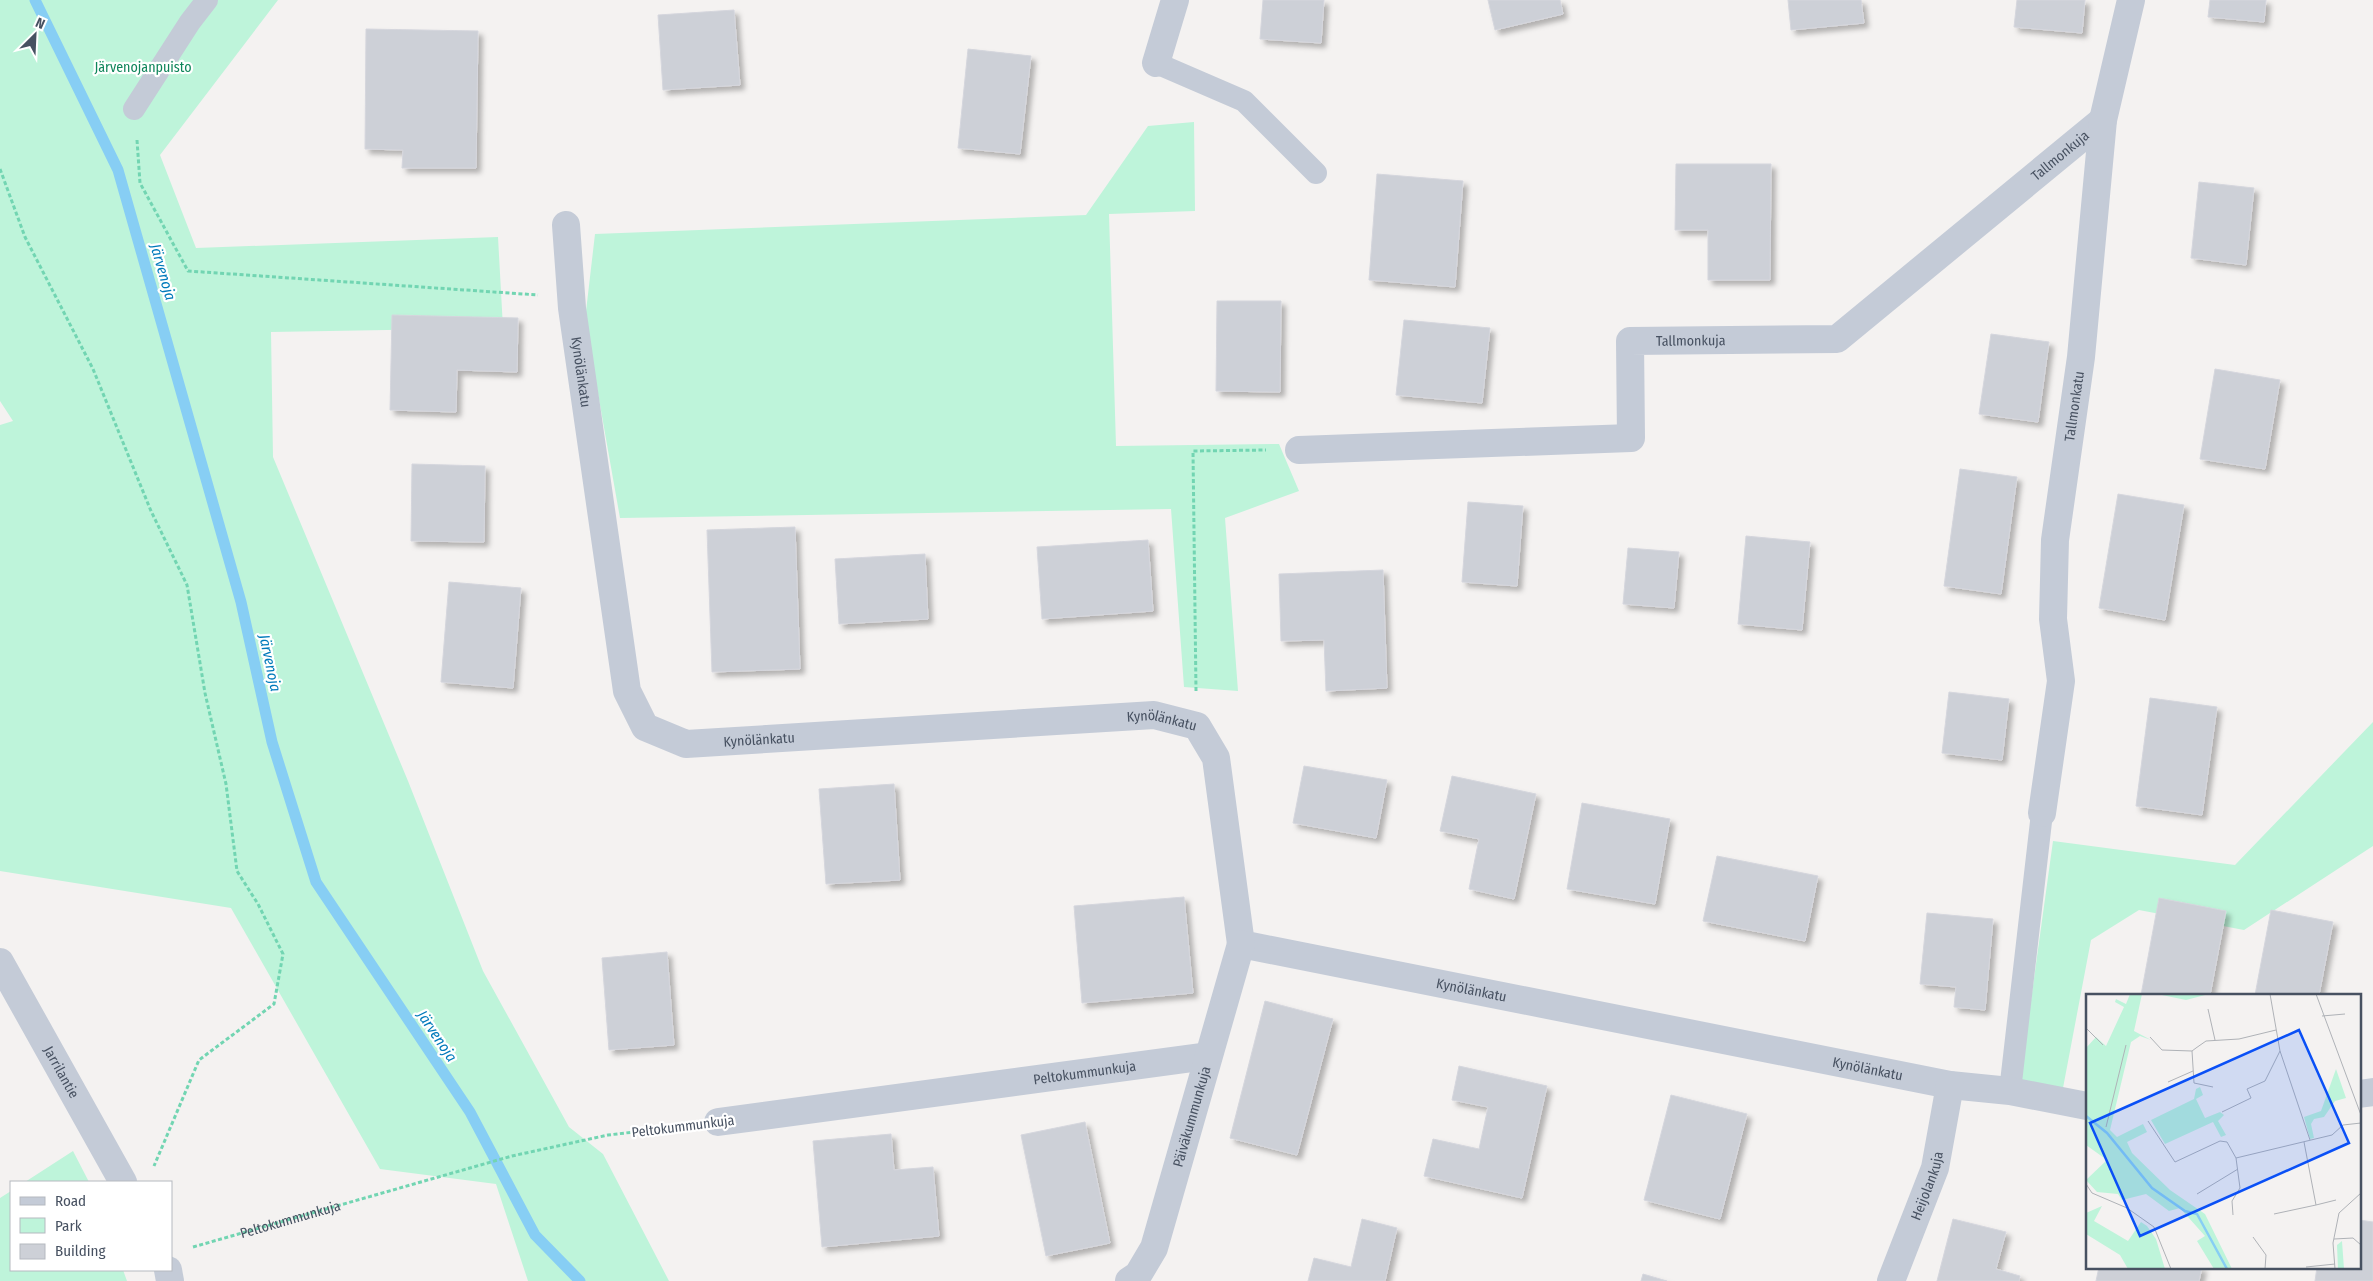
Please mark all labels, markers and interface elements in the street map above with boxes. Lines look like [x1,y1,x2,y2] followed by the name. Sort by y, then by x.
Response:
[10,10,60,60] north arrow
[33,14,47,33] text: N
[94,59,192,76] park label: Järvenojanpuisto
[2028,127,2093,185] street label: Tallmonkuja
[146,241,180,303] water label: Järvenoja
[1656,332,1726,350] street label: Tallmonkuja
[567,336,594,409] street label: Kynölänkatu
[2061,370,2088,442] street label: Tallmonkatu
[255,632,285,693] water label: Järvenoja
[1126,707,1199,735] street label: Kynölänkatu
[723,729,795,751] street label: Kynölänkatu
[1435,975,1508,1006] street label: Kynölänkatu
[2086,994,2360,1268] inset map
[413,1006,461,1065] water label: Järvenoja
[40,1043,82,1101] street label: Jarrilantie
[1831,1054,1904,1084] street label: Kynölänkatu
[1032,1058,1137,1088] street label: Peltokummunkuja
[1170,1064,1215,1169] street label: Päiväkummunkuja
[631,1112,736,1141] street label: Peltokummunkuja
[1908,1150,1947,1223] street label: Heijolankuja
[10,1181,172,1271] legend
[55,1192,86,1210] text: Road
[238,1197,342,1242] street label: Peltokummunkuja
[55,1217,82,1235] text: Park
[55,1242,106,1260] text: Building

